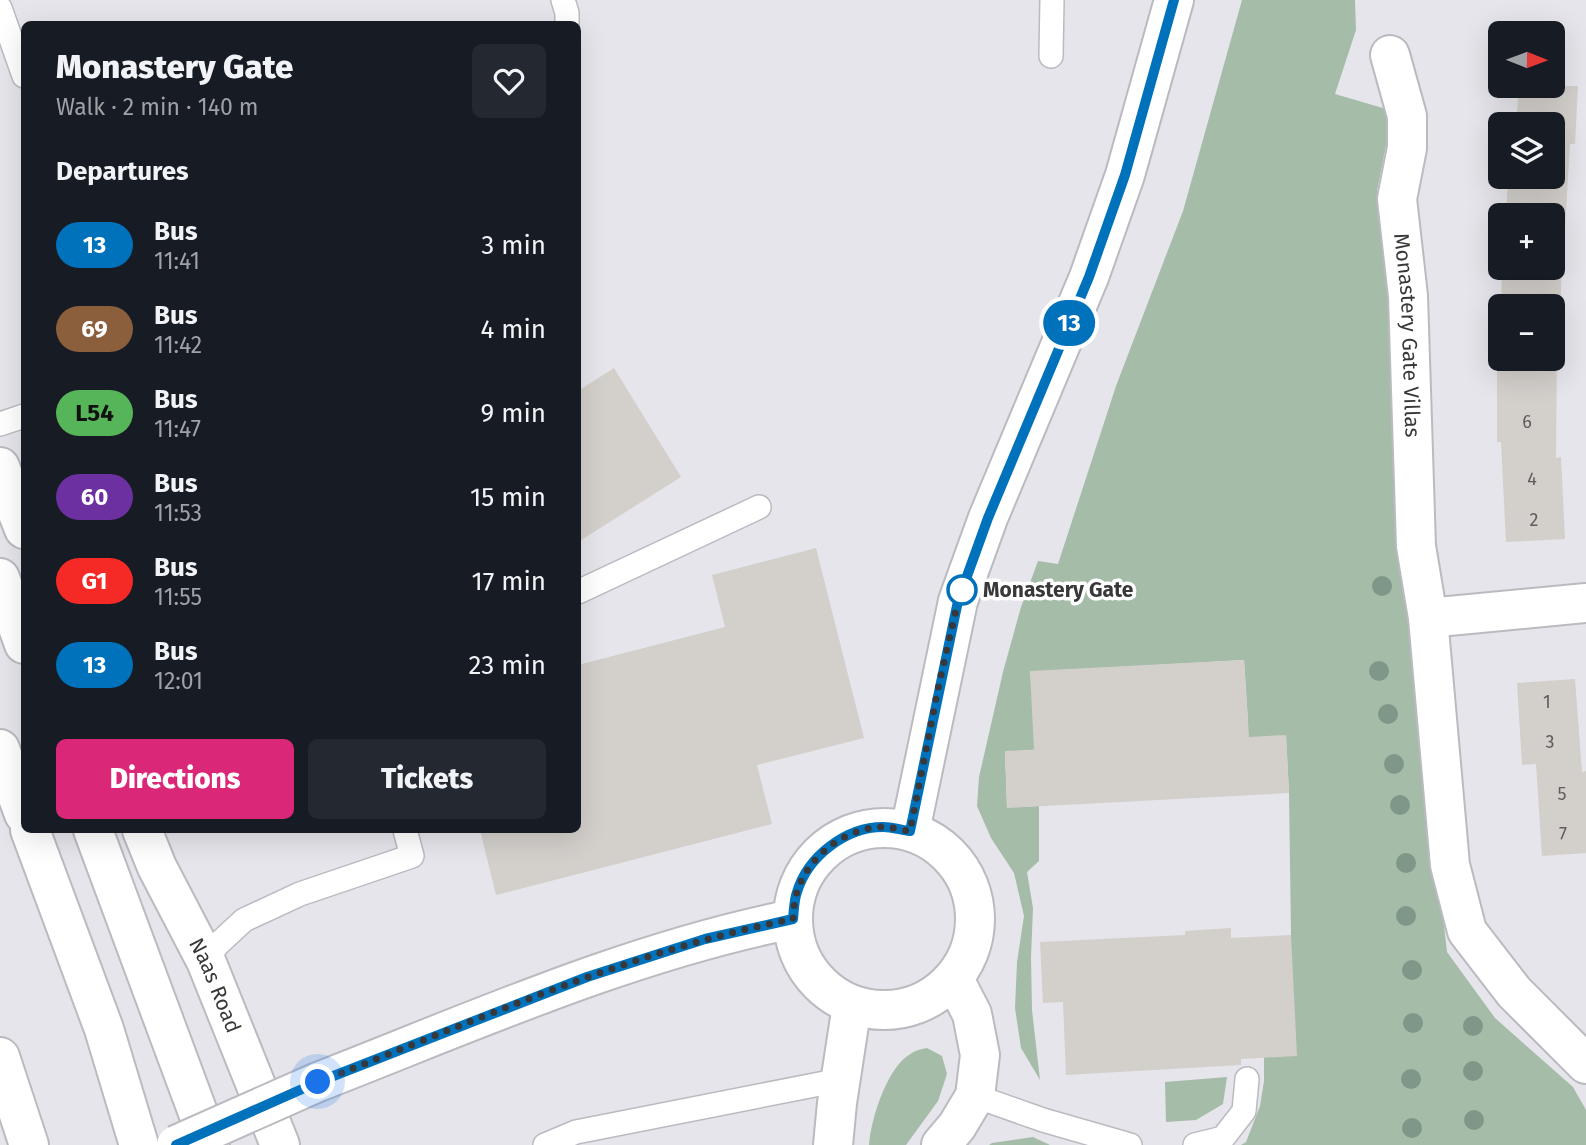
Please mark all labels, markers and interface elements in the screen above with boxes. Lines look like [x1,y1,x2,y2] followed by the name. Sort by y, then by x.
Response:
[1488,21,1564,98] north arrow
[1488,21,1565,371] map controls
[472,44,546,118] button: heart
[56,47,293,87] text: Monastery Gate
[56,93,259,121] text: Walk · 2 min · 140 m
[1488,112,1565,189] button: layers
[56,156,189,187] text: Departures
[1488,203,1565,280] button: +
[154,216,197,247] text: Bus
[481,230,546,261] text: 3 min
[83,231,106,259] text: 13
[1388,232,1426,438] street label: Monastery Gate Villas
[154,247,200,275] text: 11:41
[1488,294,1565,371] button: −
[154,300,197,331] text: Bus
[1038,300,1100,346] line badge: 13
[1057,309,1081,337] text: 13
[480,314,546,345] text: 4 min
[81,315,108,343] text: 69
[154,331,202,359] text: 11:42
[154,384,197,415] text: Bus
[481,398,546,429] text: 9 min
[75,399,114,427] text: L54
[1522,411,1532,433] house number: 6
[154,415,201,443] text: 11:47
[154,468,197,499] text: Bus
[1527,468,1537,490] house number: 4
[470,482,546,513] text: 15 min
[81,483,108,511] text: 60
[154,499,202,527] text: 11:53
[1530,509,1539,531] house number: 2
[154,552,197,583] text: Bus
[471,566,546,597] text: 17 min
[82,567,107,595] text: G1
[947,575,977,605] marker: Monastery Gate
[983,577,1134,603] place label: Monastery Gate
[154,583,202,611] text: 11:55
[154,636,197,667] text: Bus
[469,650,546,681] text: 23 min
[83,651,106,679] text: 13
[154,667,203,695] text: 12:01
[1543,691,1551,713] house number: 1
[1546,731,1554,753] house number: 3
[56,739,294,819] button: Directions
[308,739,546,819] button: Tickets
[1557,783,1567,805] house number: 5
[1559,823,1567,845] house number: 7
[183,933,247,1037] street label: Naas Road
[300,1064,335,1099] your location

